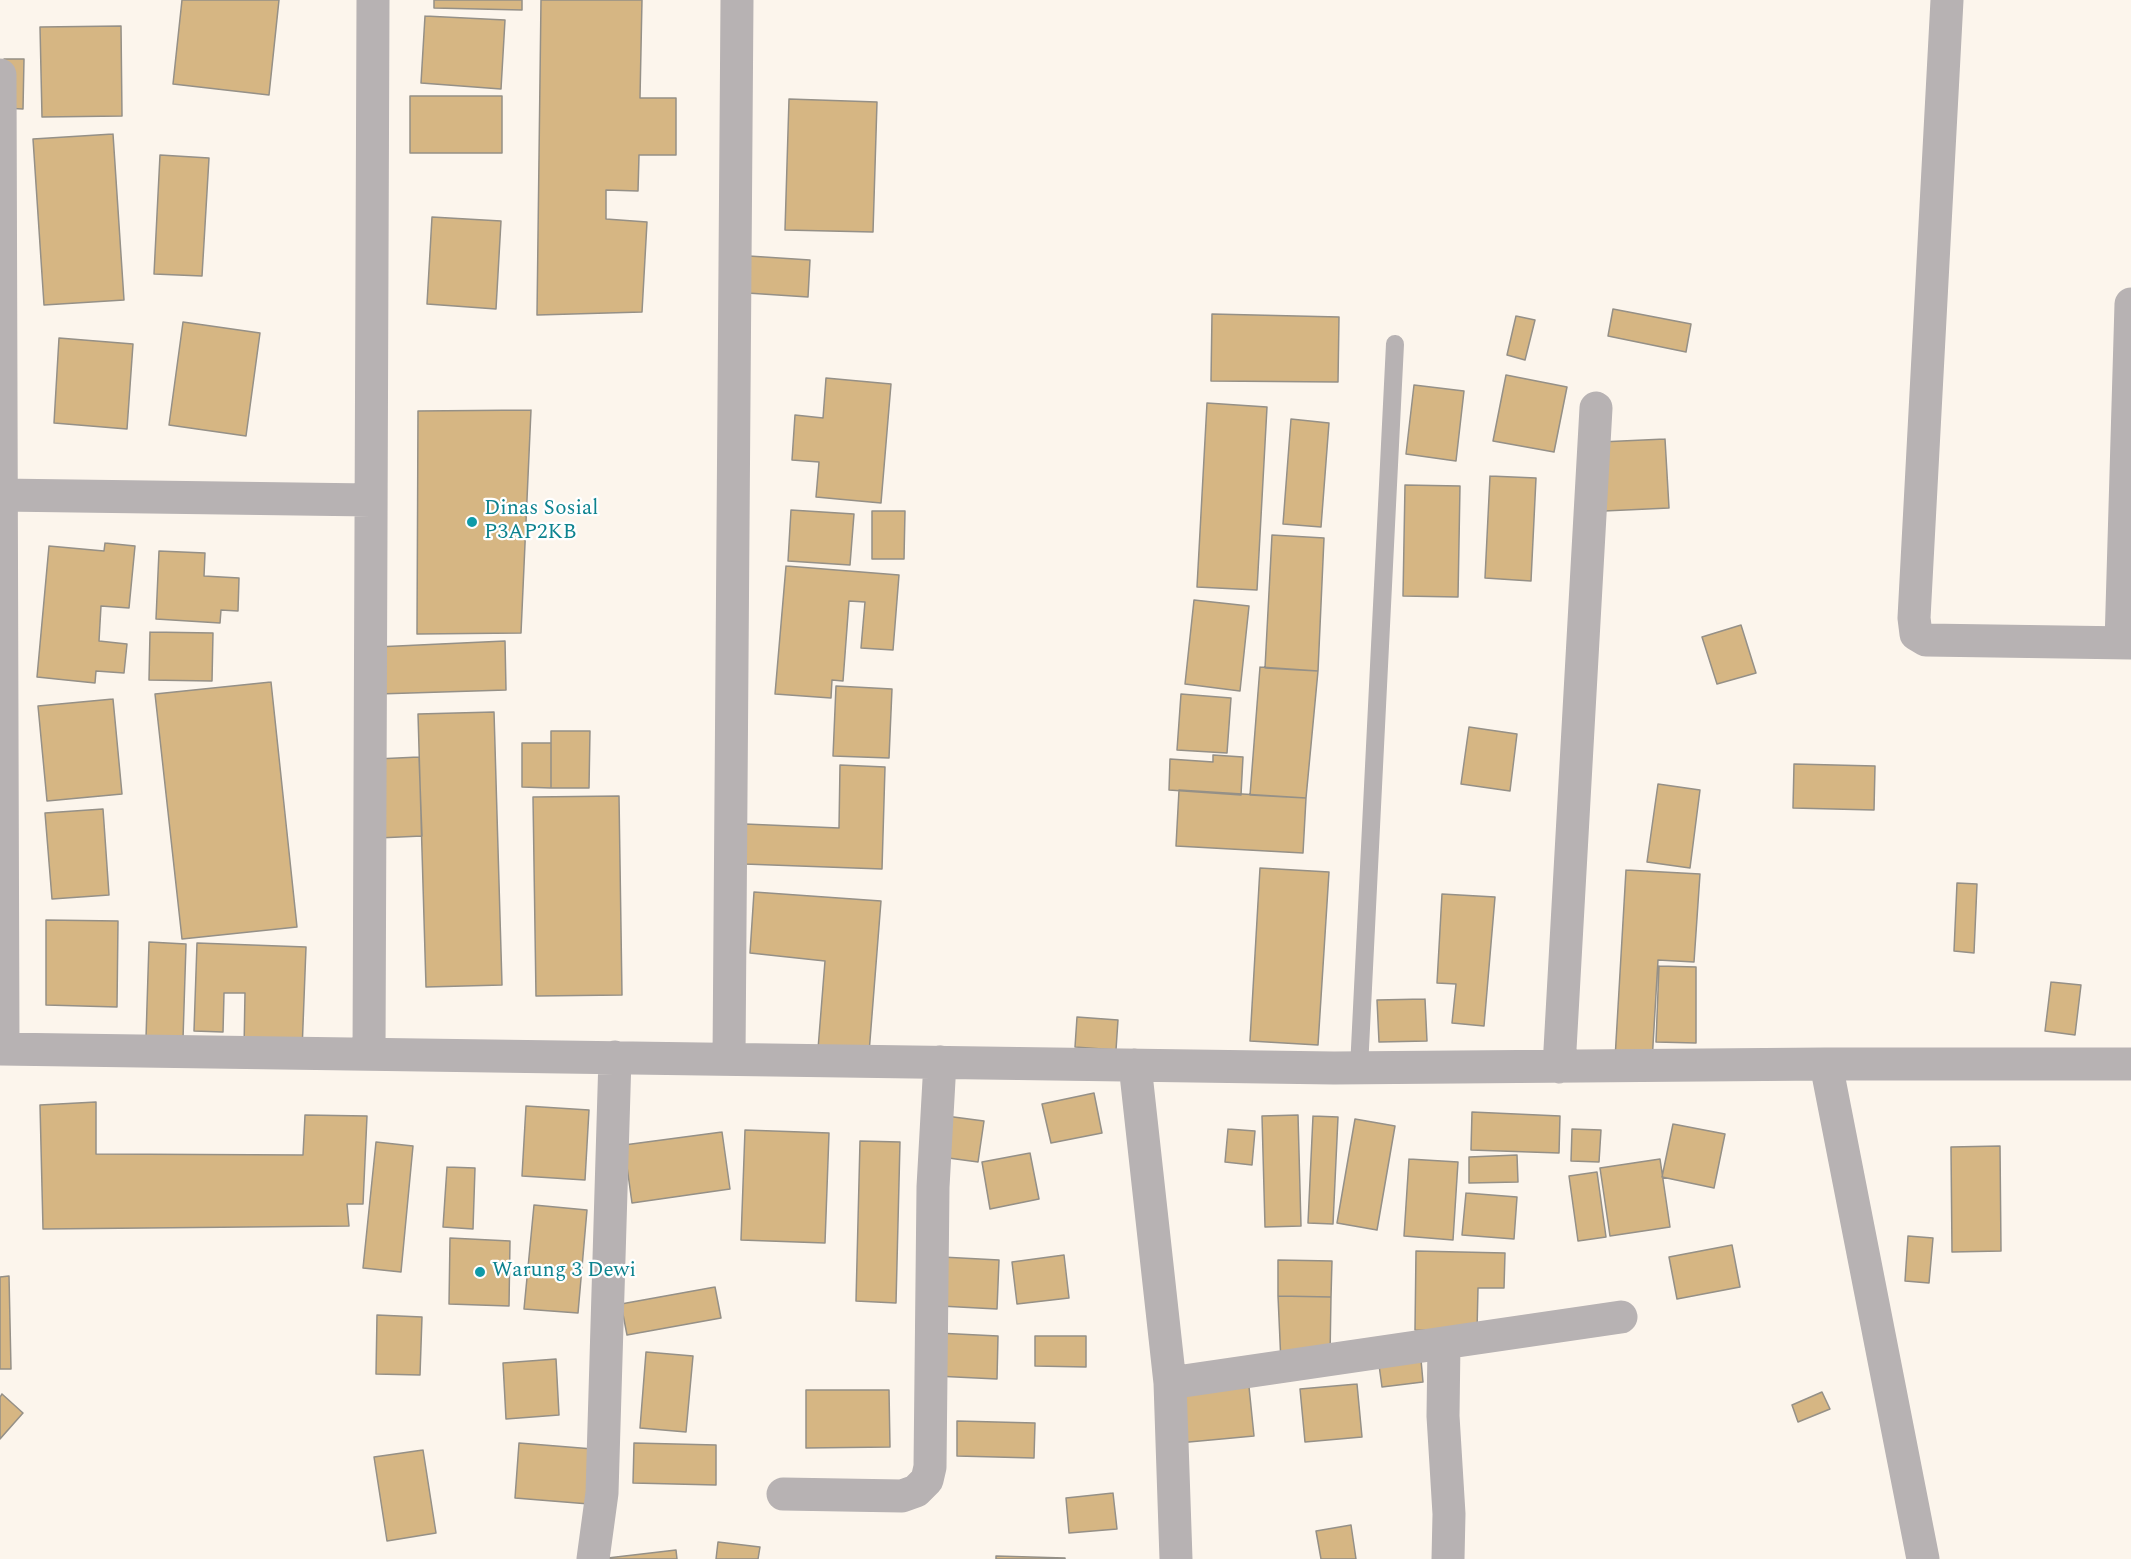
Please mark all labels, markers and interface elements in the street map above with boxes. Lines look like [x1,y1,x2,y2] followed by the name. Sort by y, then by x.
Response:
[484,497,598,547] place label: Dinas Sosial P3AP2KB
[465,515,479,529] marker: Dinas Sosial P3AP2KB
[492,1259,636,1285] place label: Warung 3 Dewi
[473,1265,487,1279] marker: Warung 3 Dewi

